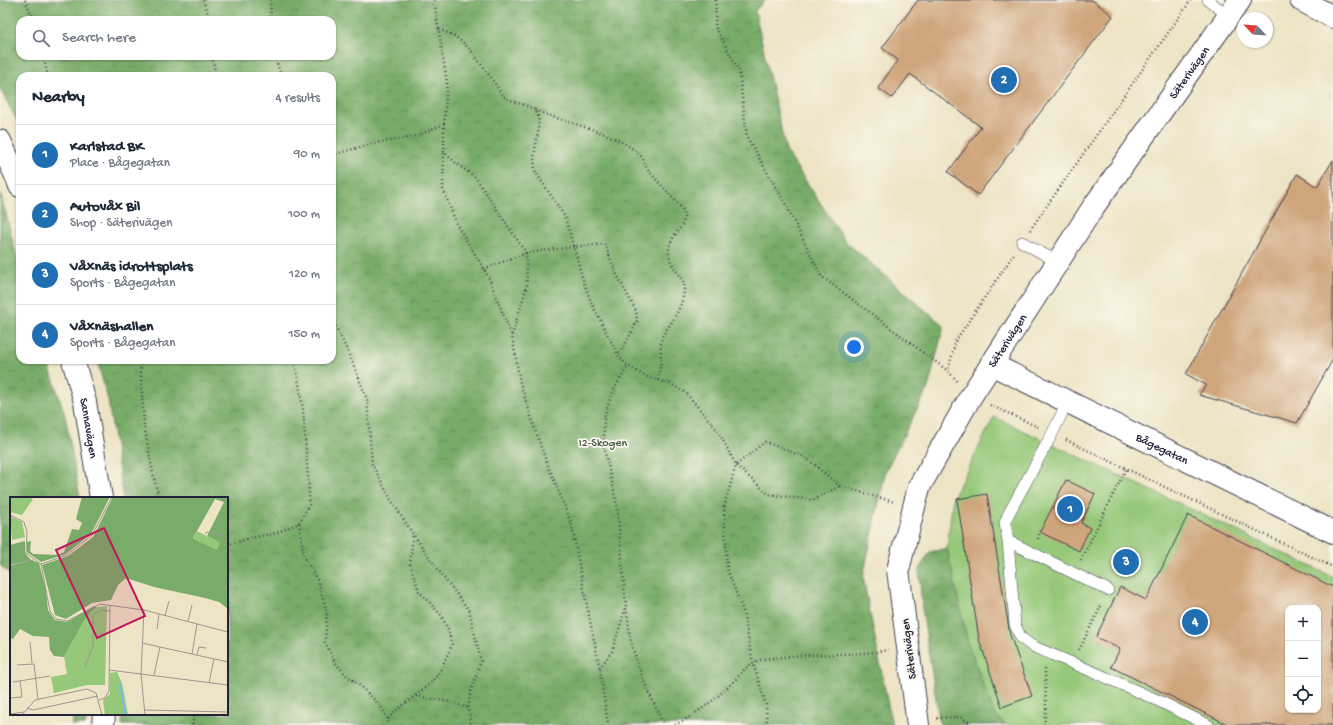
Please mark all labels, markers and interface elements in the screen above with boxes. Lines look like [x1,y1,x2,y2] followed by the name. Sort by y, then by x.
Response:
[1237,12,1273,48] north arrow
[16,16,336,60] search box
[30,27,52,49] icon: search
[62,29,136,47] text: Search here
[1167,44,1214,102] street label: Säterivägen
[991,65,1017,95] pin: 2
[32,88,85,108] text: Nearby
[276,91,320,106] text: 4 results
[70,138,143,156] text: Karlstad BK
[42,147,48,162] text: 1
[294,147,320,162] text: 90 m
[70,156,170,171] text: Place · Bågegatan
[70,198,140,216] text: Autovåx Bil
[42,207,48,222] text: 2
[288,207,320,222] text: 100 m
[70,216,172,231] text: Shop · Säterivägen
[70,258,193,276] text: Våxnäs idrottsplats
[42,267,48,282] text: 3
[289,267,320,282] text: 120 m
[70,276,175,291] text: Sports · Bågegatan
[986,312,1031,371] street label: Säterivägen
[70,318,153,336] text: Våxnäshallen
[42,327,48,342] text: 4
[288,327,320,342] text: 150 m
[70,336,175,351] text: Sports · Bågegatan
[844,337,864,357] your location
[75,397,99,460] street label: Sannavägen
[1132,431,1190,469] street label: Bågegatan
[579,437,627,451] park label: I2-Skogen
[1057,494,1083,524] pin: 1
[10,497,228,715] inset map
[1113,547,1139,577] pin: 3
[1285,605,1321,713] map controls
[1285,605,1321,641] button: +
[1182,607,1208,637] pin: 4
[899,617,921,680] street label: Säterivägen
[1285,641,1321,677] button: −
[1285,677,1321,713] button: locate

